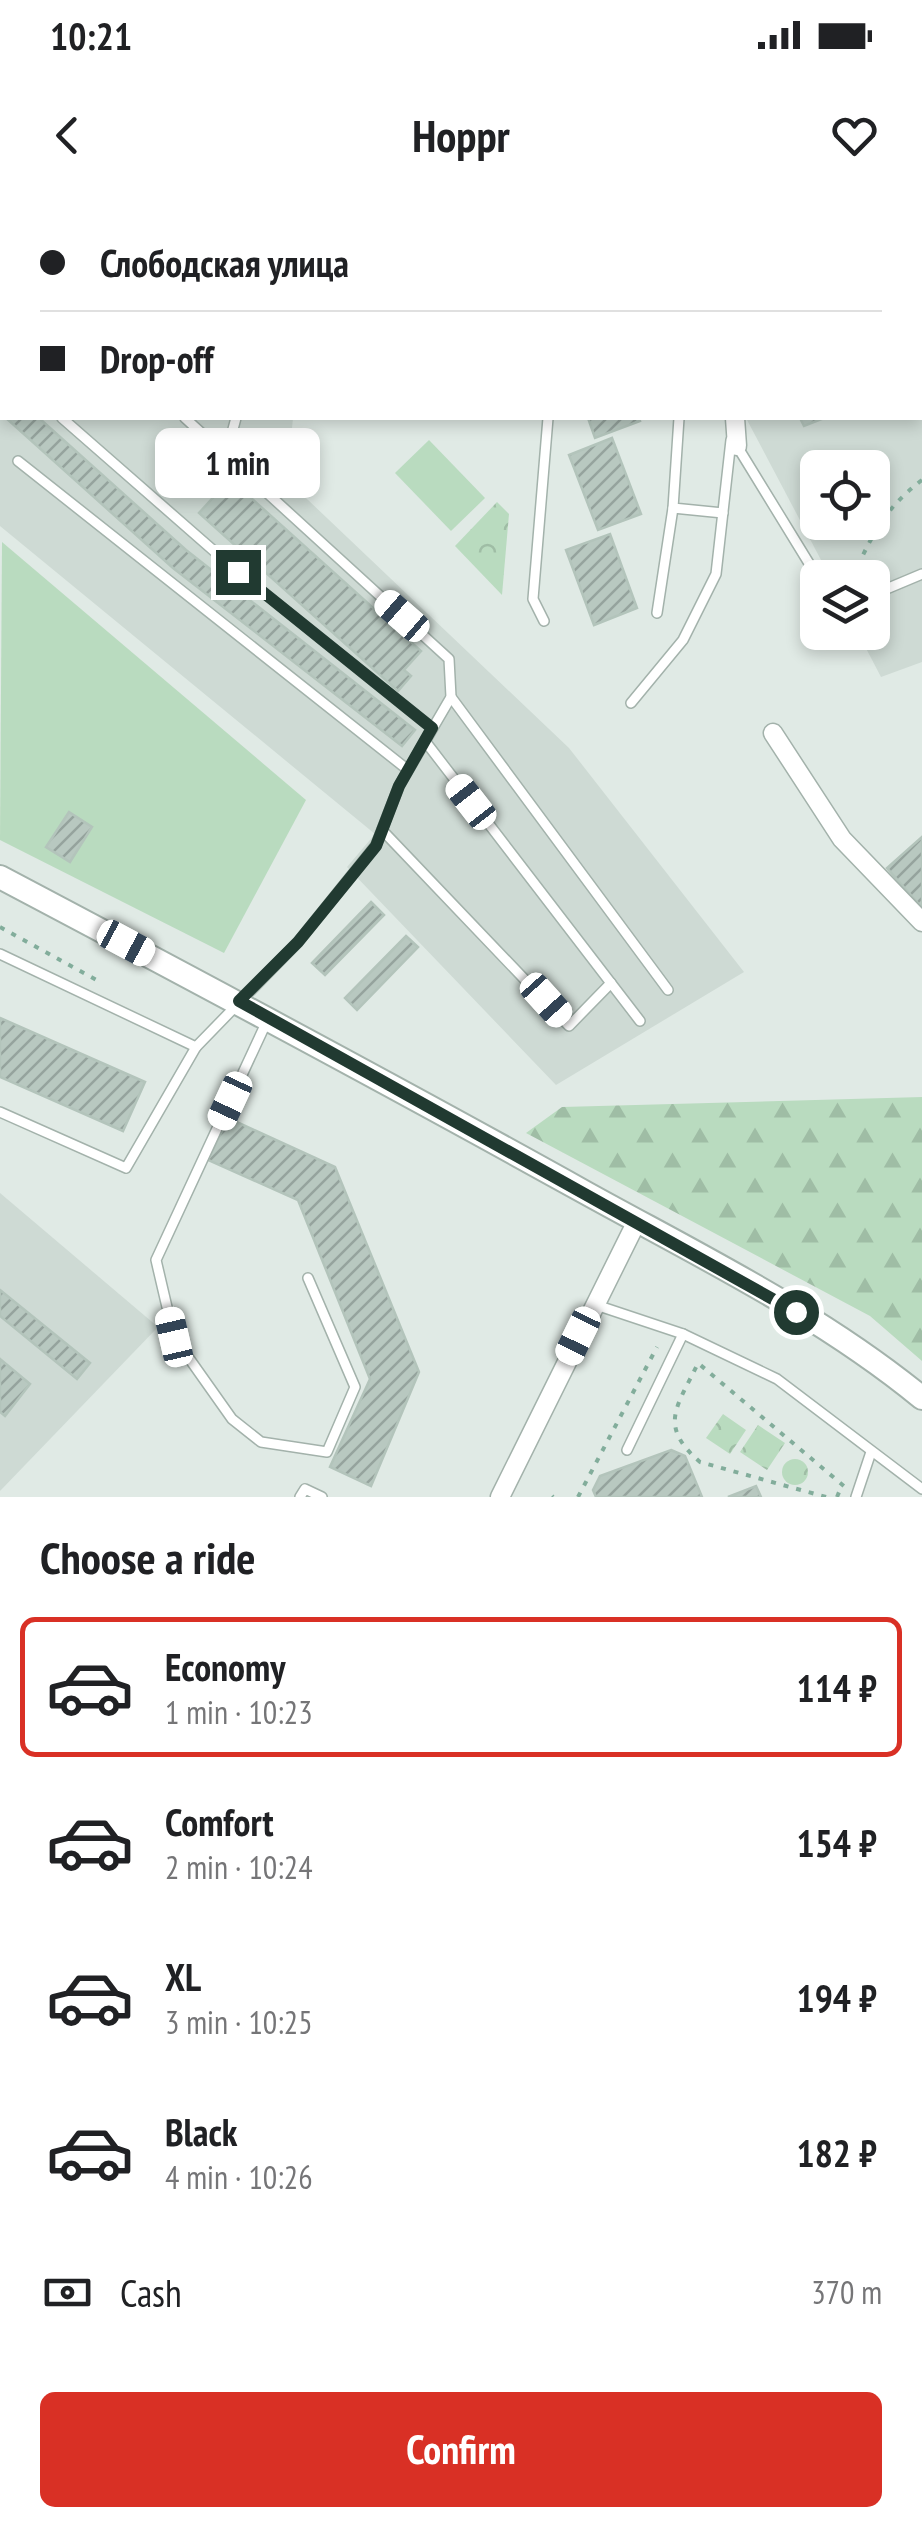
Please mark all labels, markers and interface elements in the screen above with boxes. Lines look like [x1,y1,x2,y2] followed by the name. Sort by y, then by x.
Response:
[50,11,132,60] text: 10:21
[412,106,510,164] text: Hoppr
[40,108,95,163] icon: back
[827,108,882,163] icon: heart
[100,238,349,287] text: Слободская улица
[100,334,214,383] text: Drop-off
[156,427,320,497] callout: 1 min
[205,442,270,484] text: 1 min
[800,450,890,650] map controls
[800,450,890,540] button: locate
[216,550,261,595] route end
[800,560,890,650] button: layers
[370,585,434,647] car
[441,769,501,835] car
[92,916,160,970] car
[515,968,577,1032] car
[204,1067,256,1135] car
[774,1290,819,1335] route start
[551,1302,605,1370] car
[153,1304,195,1370] car
[40,1528,255,1586] text: Choose a ride
[45,1642,135,1732] icon: car
[165,1642,285,1691] text: Economy
[797,1663,877,1712] text: 114 ₽
[165,1691,313,1733] text: 1 min · 10:23
[45,1797,135,1887] icon: car
[165,1797,274,1846] text: Comfort
[797,1818,877,1867] text: 154 ₽
[165,1846,313,1888] text: 2 min · 10:24
[45,1952,135,2042] icon: car
[165,1952,201,2001] text: XL
[797,1973,877,2022] text: 194 ₽
[165,2001,313,2043] text: 3 min · 10:25
[45,2107,135,2197] icon: car
[165,2107,238,2156] text: Black
[797,2128,877,2177] text: 182 ₽
[165,2156,313,2198] text: 4 min · 10:26
[40,2265,95,2320] icon: cash
[120,2268,182,2317] text: Cash
[811,2271,882,2313] text: 370 m
[40,2392,882,2507] button: Confirm

